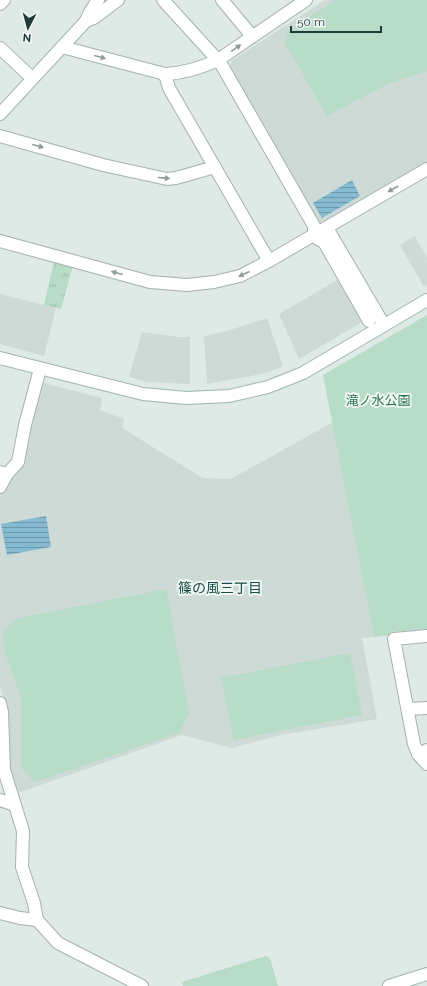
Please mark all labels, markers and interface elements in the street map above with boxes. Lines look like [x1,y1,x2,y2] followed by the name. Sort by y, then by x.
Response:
[8,8,48,48] north arrow
[291,8,381,34] scale bar
[297,15,325,29] text: 50 m
[22,31,32,44] text: N
[230,43,241,52] one-way arrow
[94,54,106,60] one-way arrow
[31,144,44,150] one-way arrow
[158,174,170,181] one-way arrow
[387,186,399,193] one-way arrow
[110,270,122,276] one-way arrow
[238,271,249,277] one-way arrow
[345,393,411,408] park label: 滝ノ水公園
[178,580,262,596] district label: 篠の風三丁目

